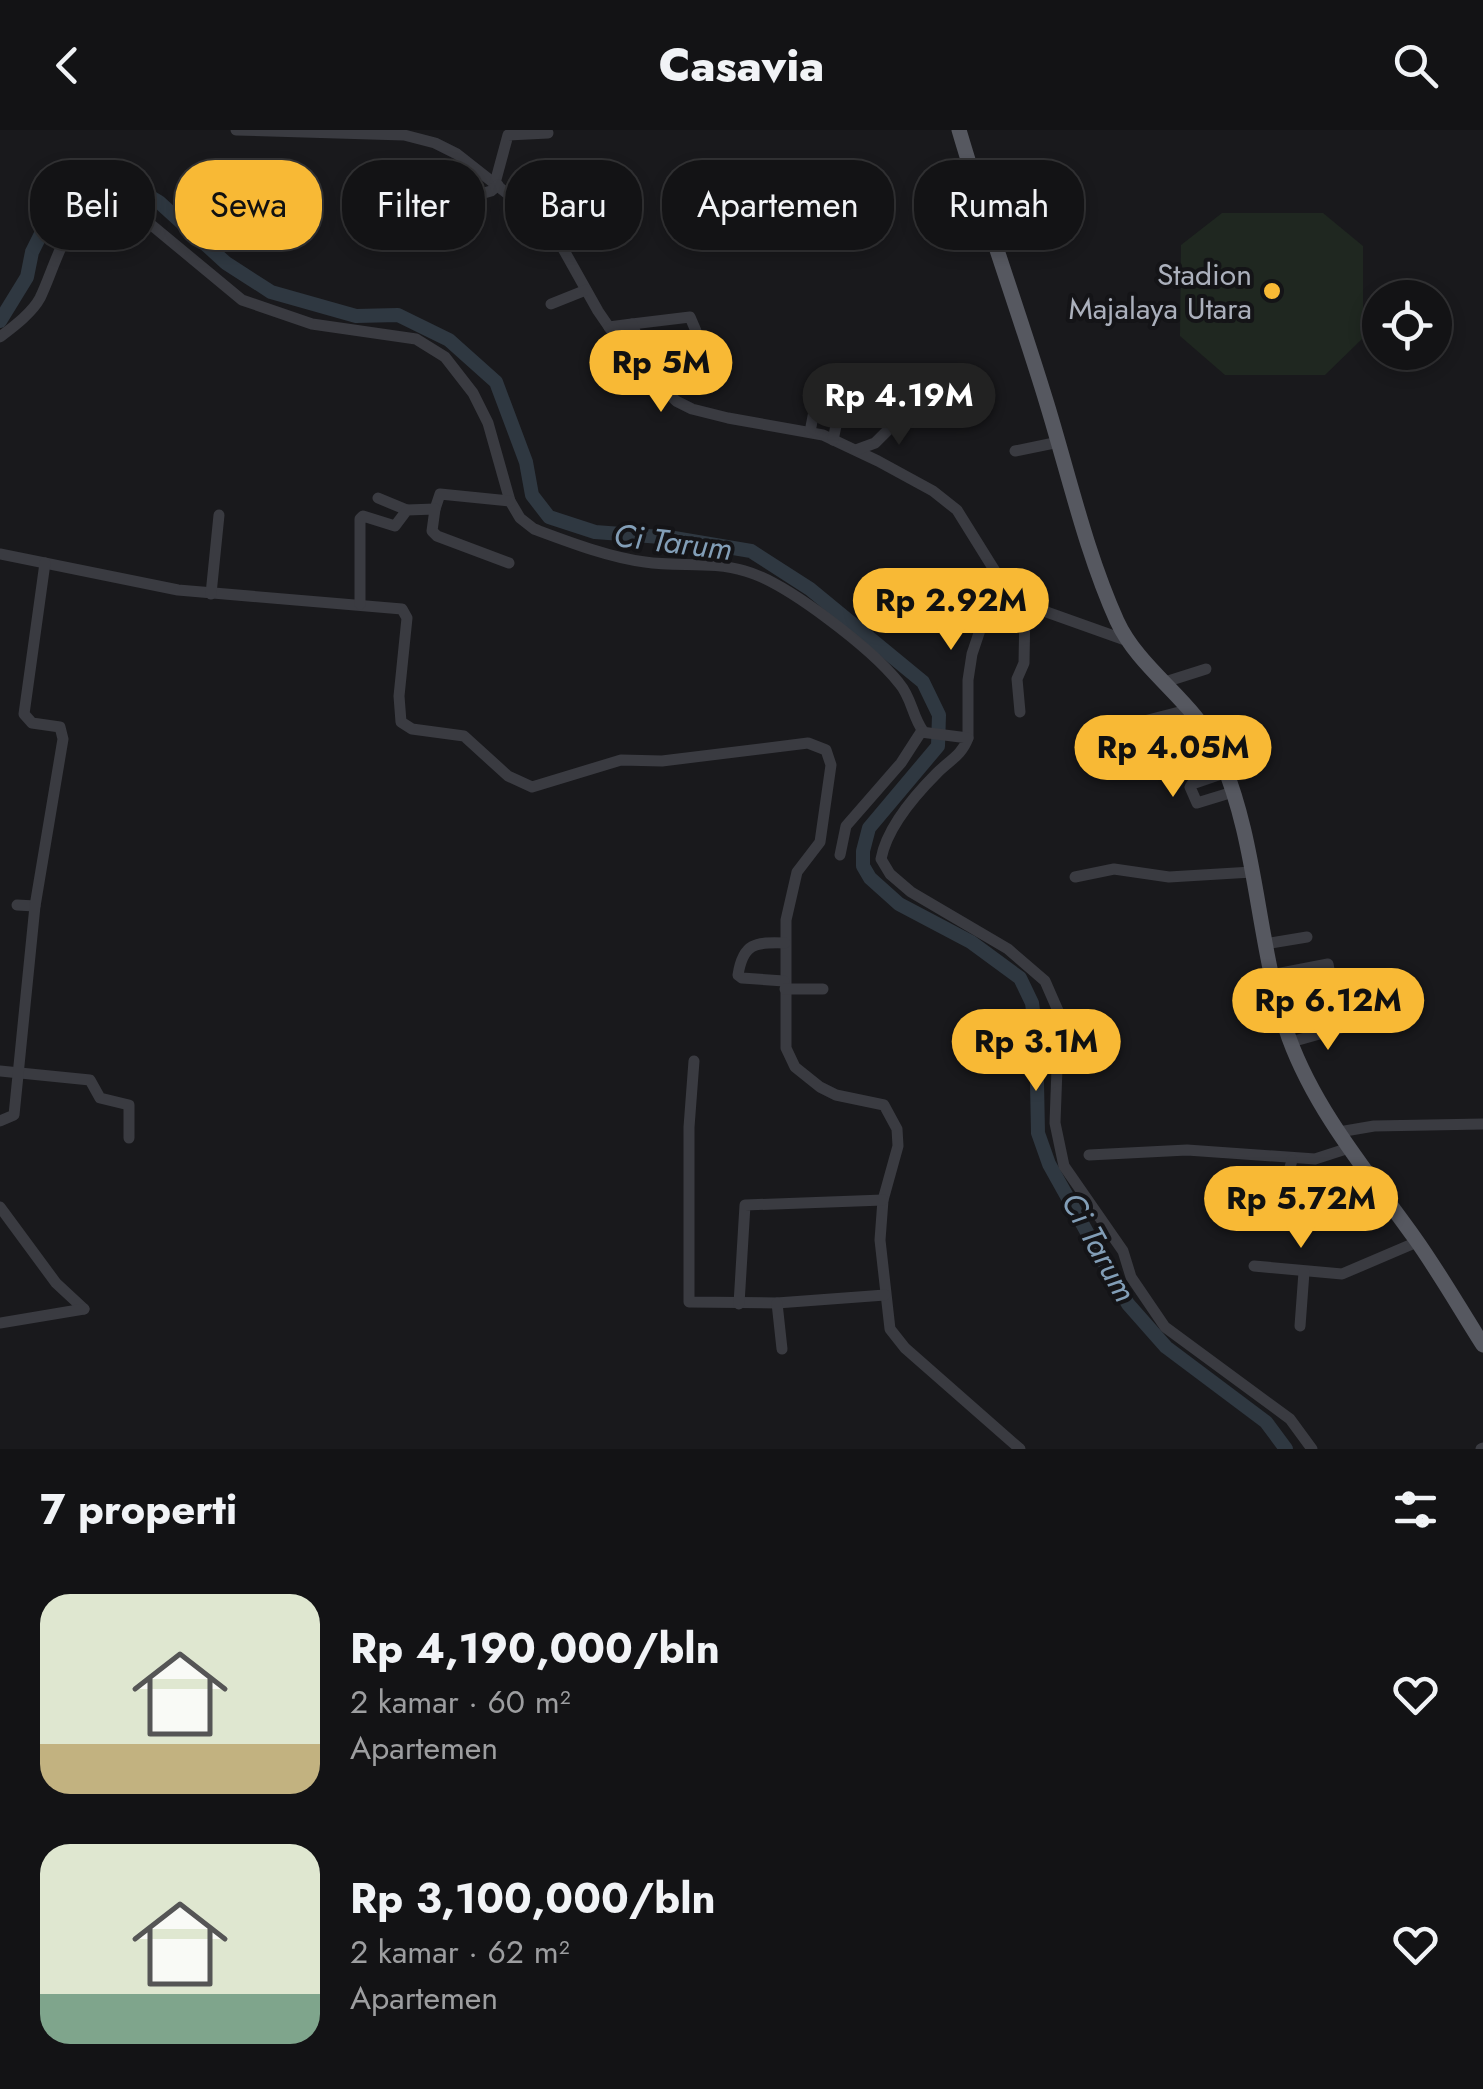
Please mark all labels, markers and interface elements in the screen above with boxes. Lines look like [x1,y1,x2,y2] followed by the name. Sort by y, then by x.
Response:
[659,33,824,98] text: Casavia
[40,38,95,93] icon: back
[1388,38,1443,93] icon: search
[30,160,155,250] chip: Beli
[175,160,322,250] chip: Sewa
[342,160,485,250] chip: Filter
[505,160,642,250] chip: Baru
[662,160,894,250] chip: Apartemen
[914,160,1084,250] chip: Rumah
[1068,253,1252,330] place label: Stadion Majalaya Utara
[1261,280,1283,302] marker: Stadion Majalaya Utara
[1362,280,1452,370] map controls
[1362,280,1452,370] button: locate
[591,330,731,415] pin: Rp 5M
[611,339,711,385] text: Rp 5M
[796,363,1002,448] pin: Rp 4.19M
[825,372,973,418] text: Rp 4.19M
[611,512,735,572] water label: Ci Tarum
[848,568,1054,653] pin: Rp 2.92M
[875,577,1027,623] text: Rp 2.92M
[1070,715,1276,800] pin: Rp 4.05M
[1096,724,1250,770] text: Rp 4.05M
[1225,968,1431,1053] pin: Rp 6.12M
[1254,977,1402,1023] text: Rp 6.12M
[944,1009,1128,1094] pin: Rp 3.1M
[974,1018,1098,1064] text: Rp 3.1M
[1198,1166,1404,1251] pin: Rp 5.72M
[1226,1175,1376,1221] text: Rp 5.72M
[1050,1184,1148,1310] water label: Ci Tarum
[40,1479,237,1540] text: 7 properti
[1388,1482,1443,1537] icon: filters
[350,1618,720,1679] text: Rp 4,190,000/bln
[120,1634,240,1754] icon: home
[1388,1667,1443,1722] icon: heart
[350,1679,571,1725] text: 2 kamar · 60 m²
[350,1725,498,1771] text: Apartemen
[350,1868,716,1929] text: Rp 3,100,000/bln
[120,1884,240,2004] icon: home
[1388,1917,1443,1972] icon: heart
[350,1929,570,1975] text: 2 kamar · 62 m²
[350,1975,498,2021] text: Apartemen

